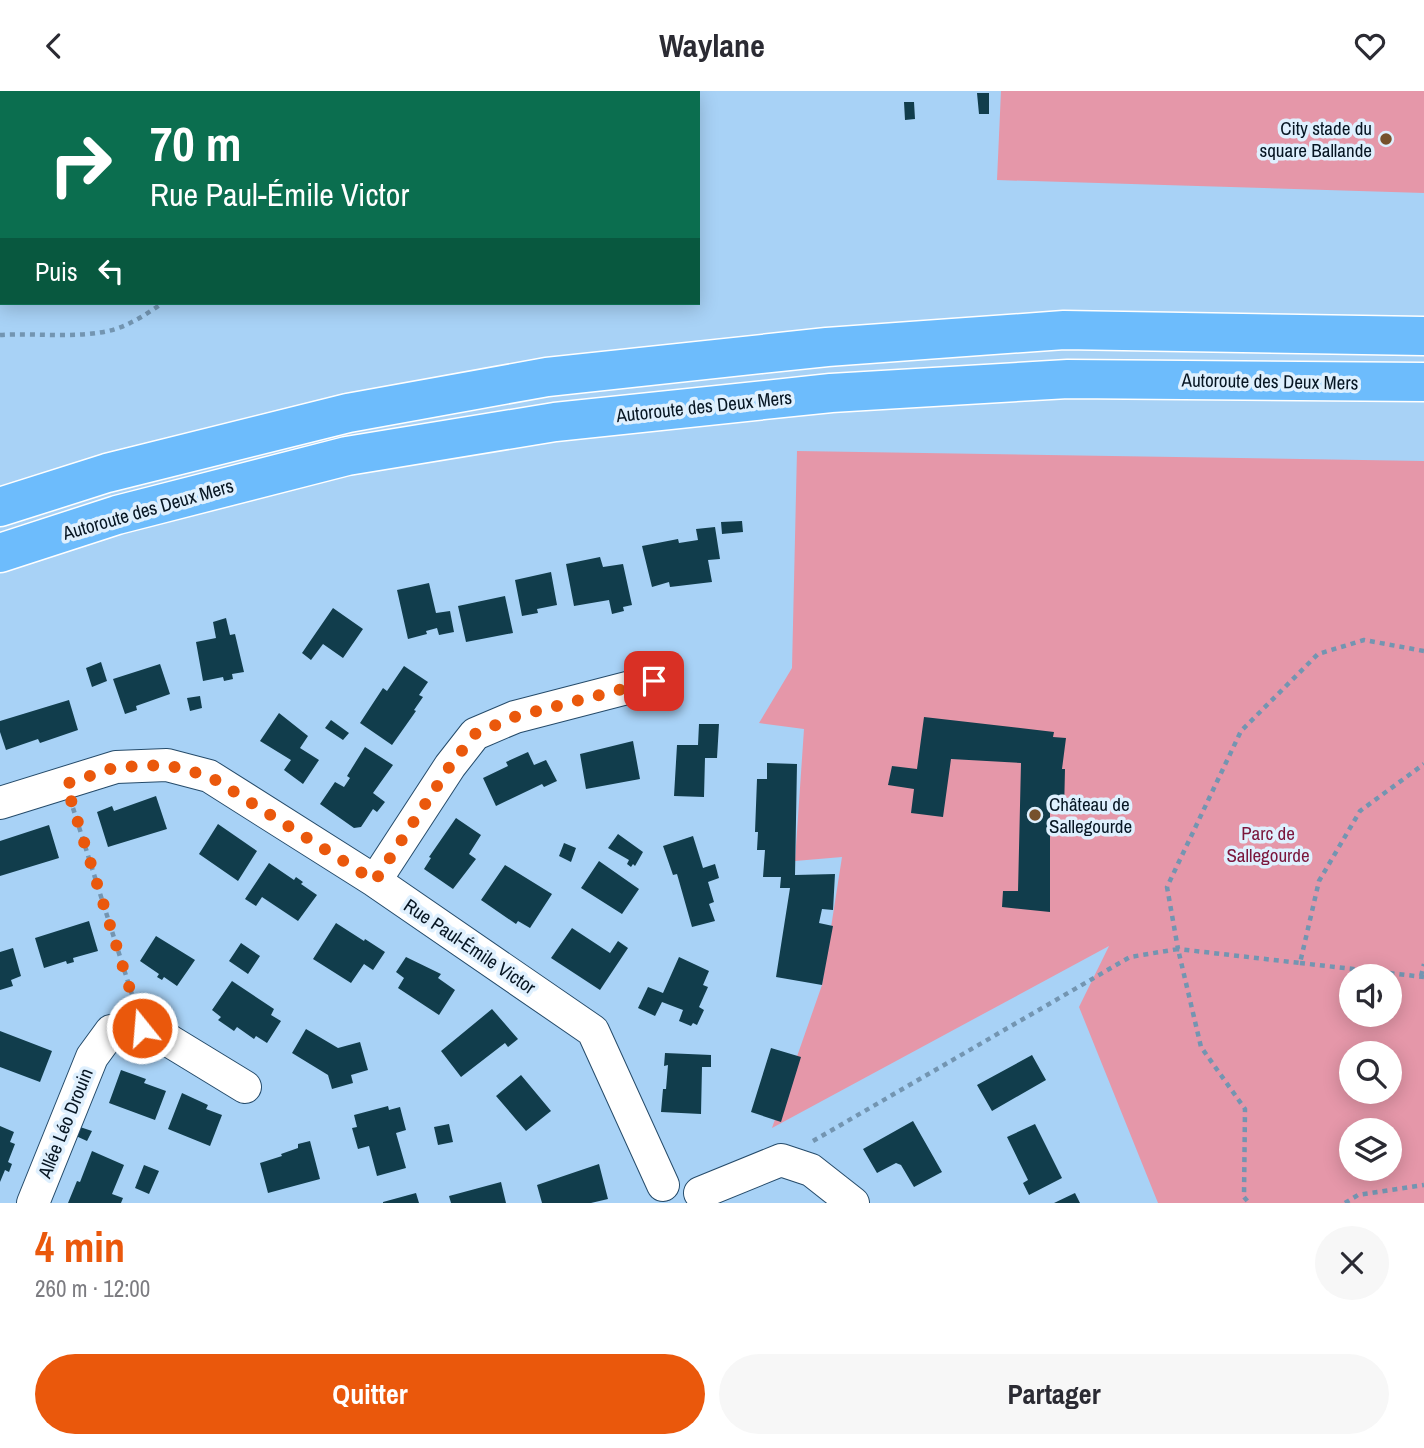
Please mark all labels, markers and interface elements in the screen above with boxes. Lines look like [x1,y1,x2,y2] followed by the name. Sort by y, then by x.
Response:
[659,24,765,67] text: Waylane
[35,27,73,65] icon: back
[1351,27,1389,65] icon: heart
[150,110,242,176] text: 70 m
[1259,115,1372,163] place label: City stade du square Ballande
[35,119,126,210] icon: right
[1378,131,1394,147] marker: City stade du square Ballande
[150,173,409,216] text: Rue Paul-Émile Victor
[92,252,130,290] icon: left
[35,254,78,289] text: Puis
[1180,366,1359,396] street label: Autoroute des Deux Mers
[614,384,793,428] street label: Autoroute des Deux Mers
[59,472,237,546] street label: Autoroute des Deux Mers
[624,651,684,711] pin
[635,662,673,700] icon: arrive
[1049,791,1132,839] place label: Château de Sallegourde
[1027,807,1043,823] marker: Château de Sallegourde
[1226,820,1310,868] park label: Parc de Sallegourde
[399,892,542,1000] street label: Rue Paul-Émile Victor
[1339,964,1402,1181] map controls
[1339,964,1402,1027] button: sound
[105,991,179,1065] position arrow
[1339,1041,1402,1104] button: search
[31,1064,99,1183] street label: Allée Léo Drouin
[1339,1118,1402,1181] button: layers
[35,1219,125,1275] text: 4 min
[1315,1226,1389,1300] button: close
[35,1273,150,1304] text: 260 m · 12:00
[35,1354,705,1434] button: Quitter
[719,1354,1389,1434] button: Partager

